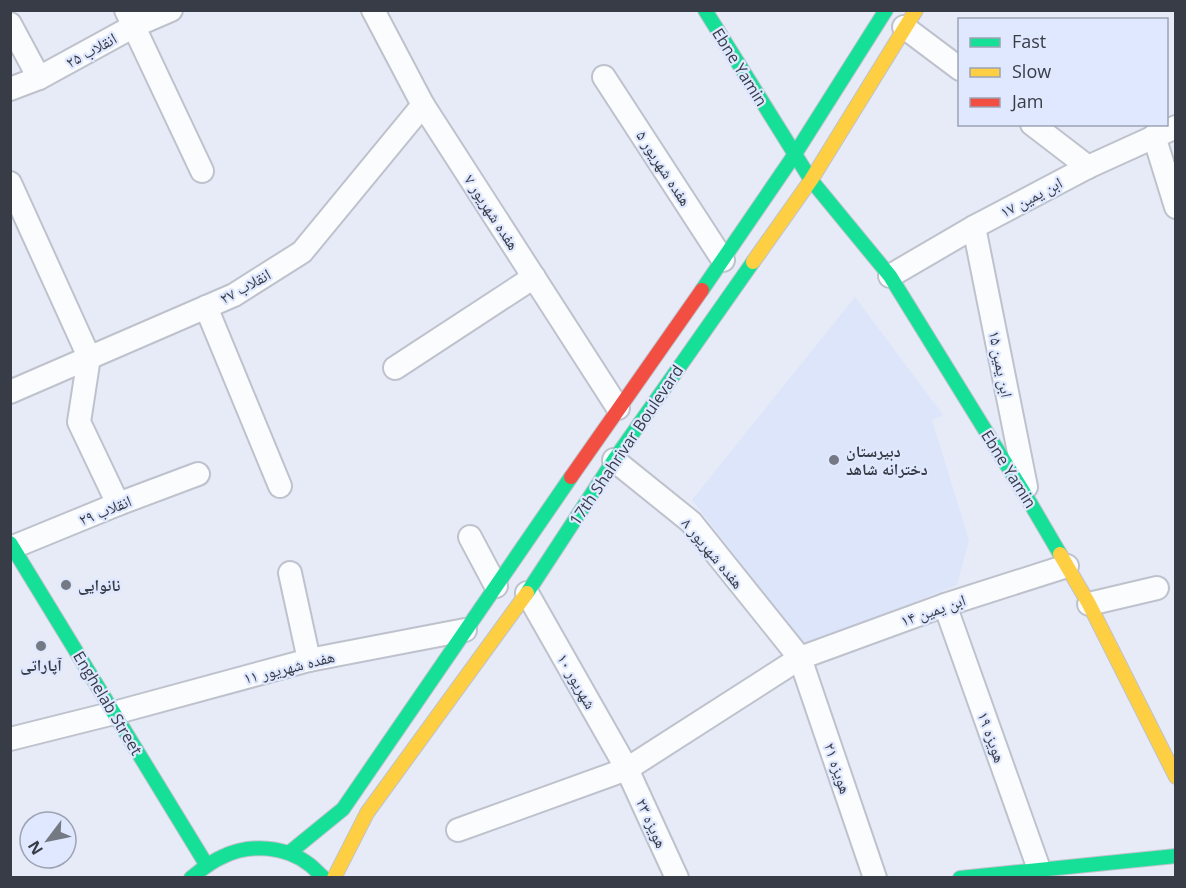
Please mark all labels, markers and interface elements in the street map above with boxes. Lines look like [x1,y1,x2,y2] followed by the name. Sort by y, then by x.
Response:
[958,18,1168,126] legend
[707,24,773,110] street label: Ebne Yamin
[62,27,120,73] street label: انقلاب ۲۵
[1012,29,1046,53] text: Fast
[1012,59,1051,83] text: Slow
[1010,89,1044,113] text: Jam
[631,126,697,210] street label: هفده شهریور ۵
[459,170,525,254] street label: هفده شهریور ۷
[996,171,1066,223] street label: ابن یمین ۱۷
[216,263,274,309] street label: انقلاب ۲۷
[984,329,1018,399] street label: ابن یمین ۱۵
[564,360,688,530] street label: 17th Shahrivar Boulevard
[976,426,1042,512] street label: Ebne Yamin
[846,440,928,480] place label: دبیرستان دخترانه شاهد
[827,453,841,467] marker: دبیرستان دخترانه شاهد
[75,489,135,531] street label: انقلاب ۲۹
[677,513,749,593] street label: هفده شهریور ۸
[78,574,120,596] place label: نانوایی
[59,578,73,592] marker: نانوایی
[898,589,968,631] street label: ابن یمین ۱۴
[34,639,48,653] marker: آپاراتی
[241,645,337,689] street label: هفده شهریور ۱۱
[68,647,148,759] street label: Enghelab Street
[552,649,602,713] street label: شهریور ۱۰
[20,654,62,676] place label: آپاراتی
[973,709,1011,765] street label: هویزه ۱۹
[819,740,857,796] street label: هویزه ۲۱
[631,794,673,852] street label: هویزه ۲۳
[18,810,78,870] north arrow
[23,837,48,859] text: N

